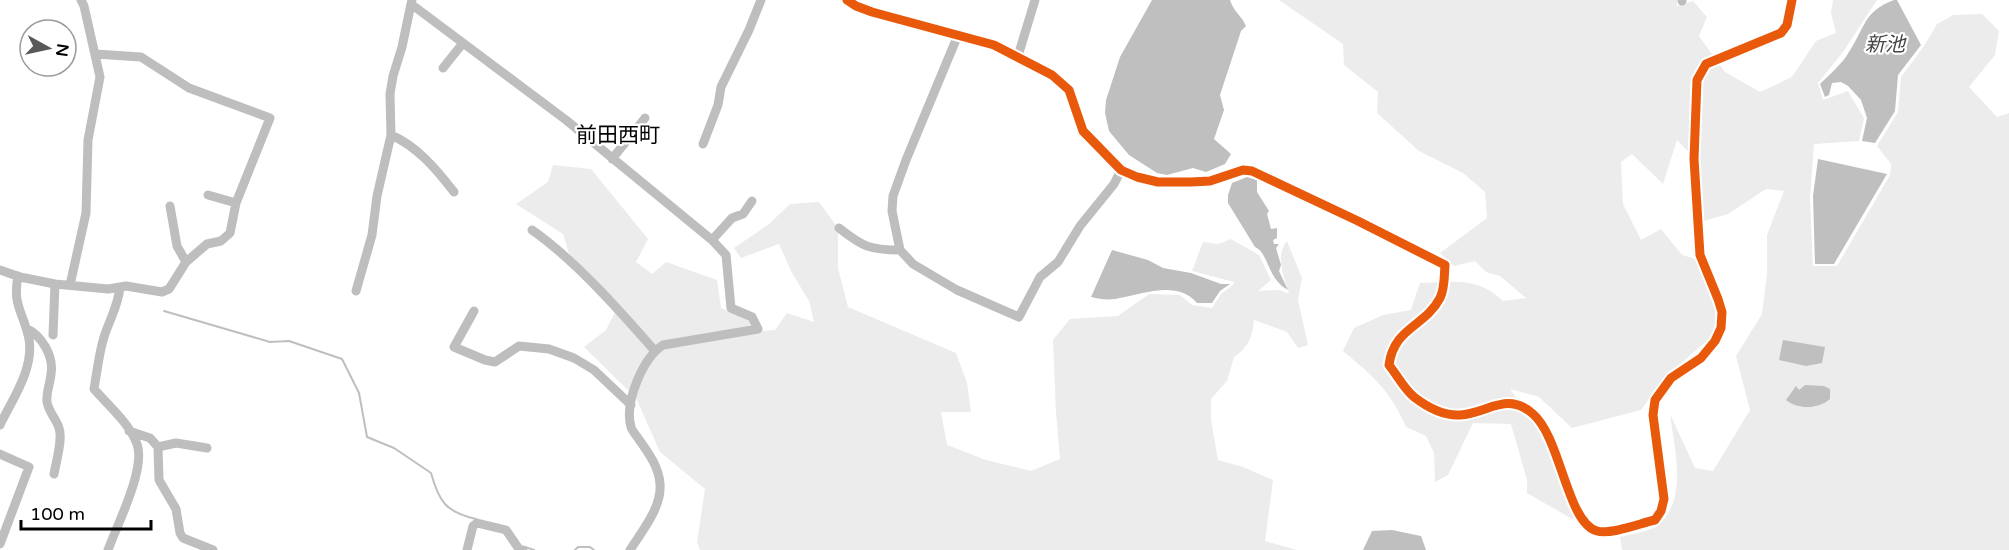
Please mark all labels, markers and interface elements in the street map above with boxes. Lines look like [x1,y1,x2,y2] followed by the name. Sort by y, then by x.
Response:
[18,18,78,78] north arrow
[1865,33,1907,57] water label: 新池
[51,42,73,58] text: N
[576,123,660,148] district label: 前田西町
[21,493,152,531] scale bar
[30,503,85,525] text: 100 m

